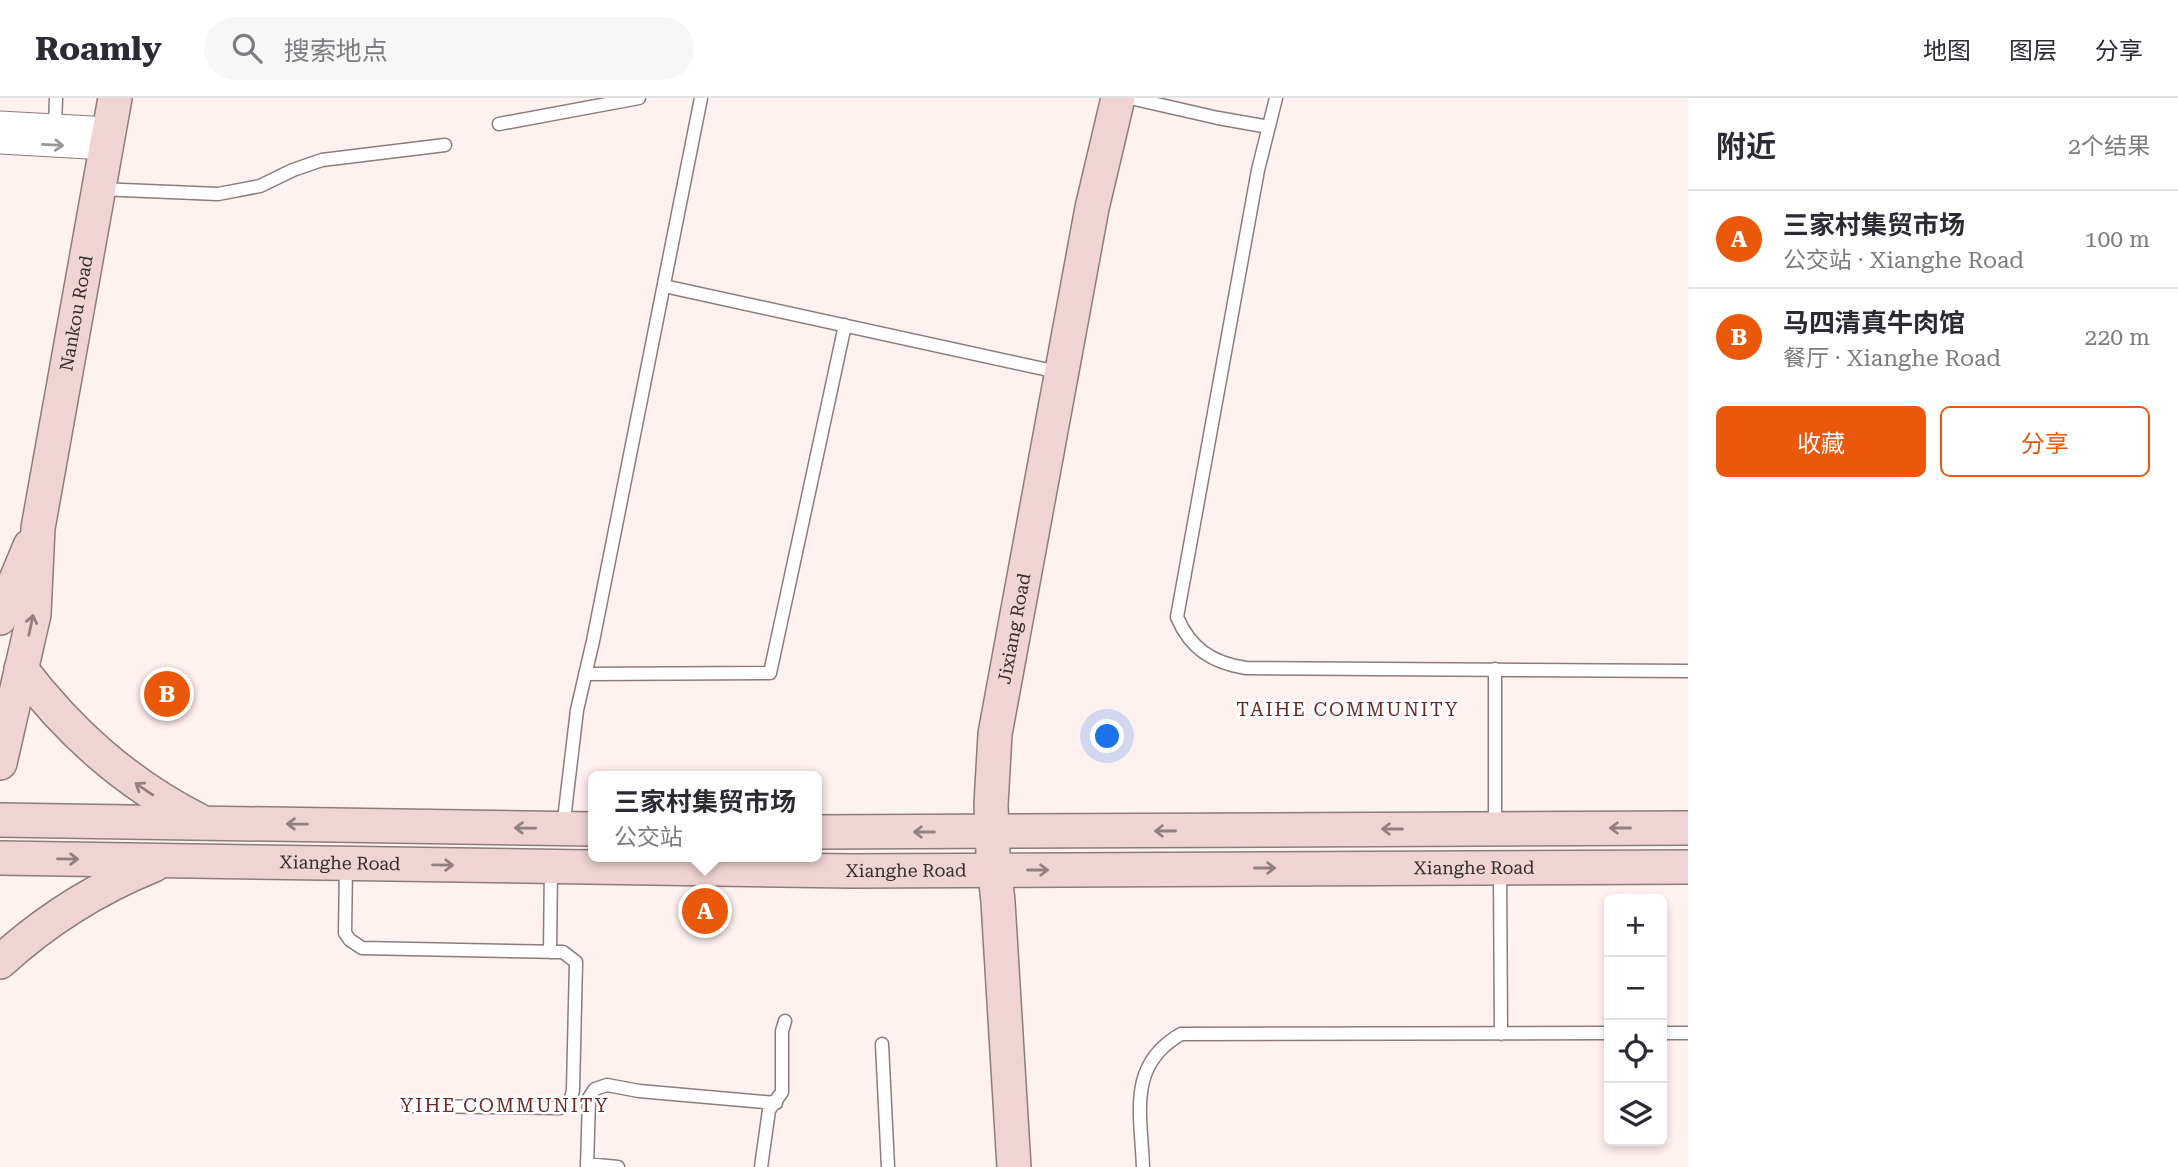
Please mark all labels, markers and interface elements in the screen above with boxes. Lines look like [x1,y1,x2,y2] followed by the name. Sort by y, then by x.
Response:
[204,17,694,80] search box
[35,29,162,68] text: Roamly
[228,29,266,67] icon: search
[284,36,388,66] text: 搜索地点
[1923,37,1971,65] text: 地图
[2009,37,2057,65] text: 图层
[2095,37,2143,65] text: 分享
[1716,129,1776,164] text: 附近
[2068,133,2150,160] text: 2个结果
[41,139,64,152] one-way arrow
[1783,210,1965,240] text: 三家村集贸市场
[1731,226,1747,253] text: A
[2085,226,2150,253] text: 100 m
[1783,247,2024,274] text: 公交站 · Xianghe Road
[55,253,97,373] street label: Nankou Road
[1783,308,1965,338] text: 马四清真牛肉馆
[1731,324,1747,351] text: B
[2085,324,2150,351] text: 220 m
[1783,345,2001,372] text: 餐厅 · Xianghe Road
[1716,406,1926,477] button: 收藏
[1940,406,2150,477] button: 分享
[993,571,1035,686] street label: Jixiang Road
[25,614,39,637] one-way arrow
[144,668,190,720] pin: B
[1236,698,1460,721] district label: TAIHE COMMUNITY
[1090,719,1124,753] your location
[588,771,822,862] popup
[135,782,154,796] one-way arrow
[614,787,796,817] text: 三家村集贸市场
[286,817,309,831] one-way arrow
[514,821,537,835] one-way arrow
[1609,821,1632,835] one-way arrow
[1381,823,1404,836] one-way arrow
[614,824,683,851] text: 公交站
[1154,824,1177,838] one-way arrow
[913,825,936,839] one-way arrow
[279,851,401,874] street label: Xianghe Road
[56,852,79,866] one-way arrow
[1413,857,1535,878] street label: Xianghe Road
[431,858,454,872] one-way arrow
[845,859,967,881] street label: Xianghe Road
[1253,862,1276,875] one-way arrow
[1026,863,1049,877] one-way arrow
[682,885,728,937] pin: A
[1604,894,1667,1146] map controls
[1604,894,1667,957] button: +
[1604,957,1667,1020] button: −
[1604,1020,1667,1083] button: locate
[1604,1083,1667,1146] button: layers
[400,1094,610,1117] district label: YIHE COMMUNITY

